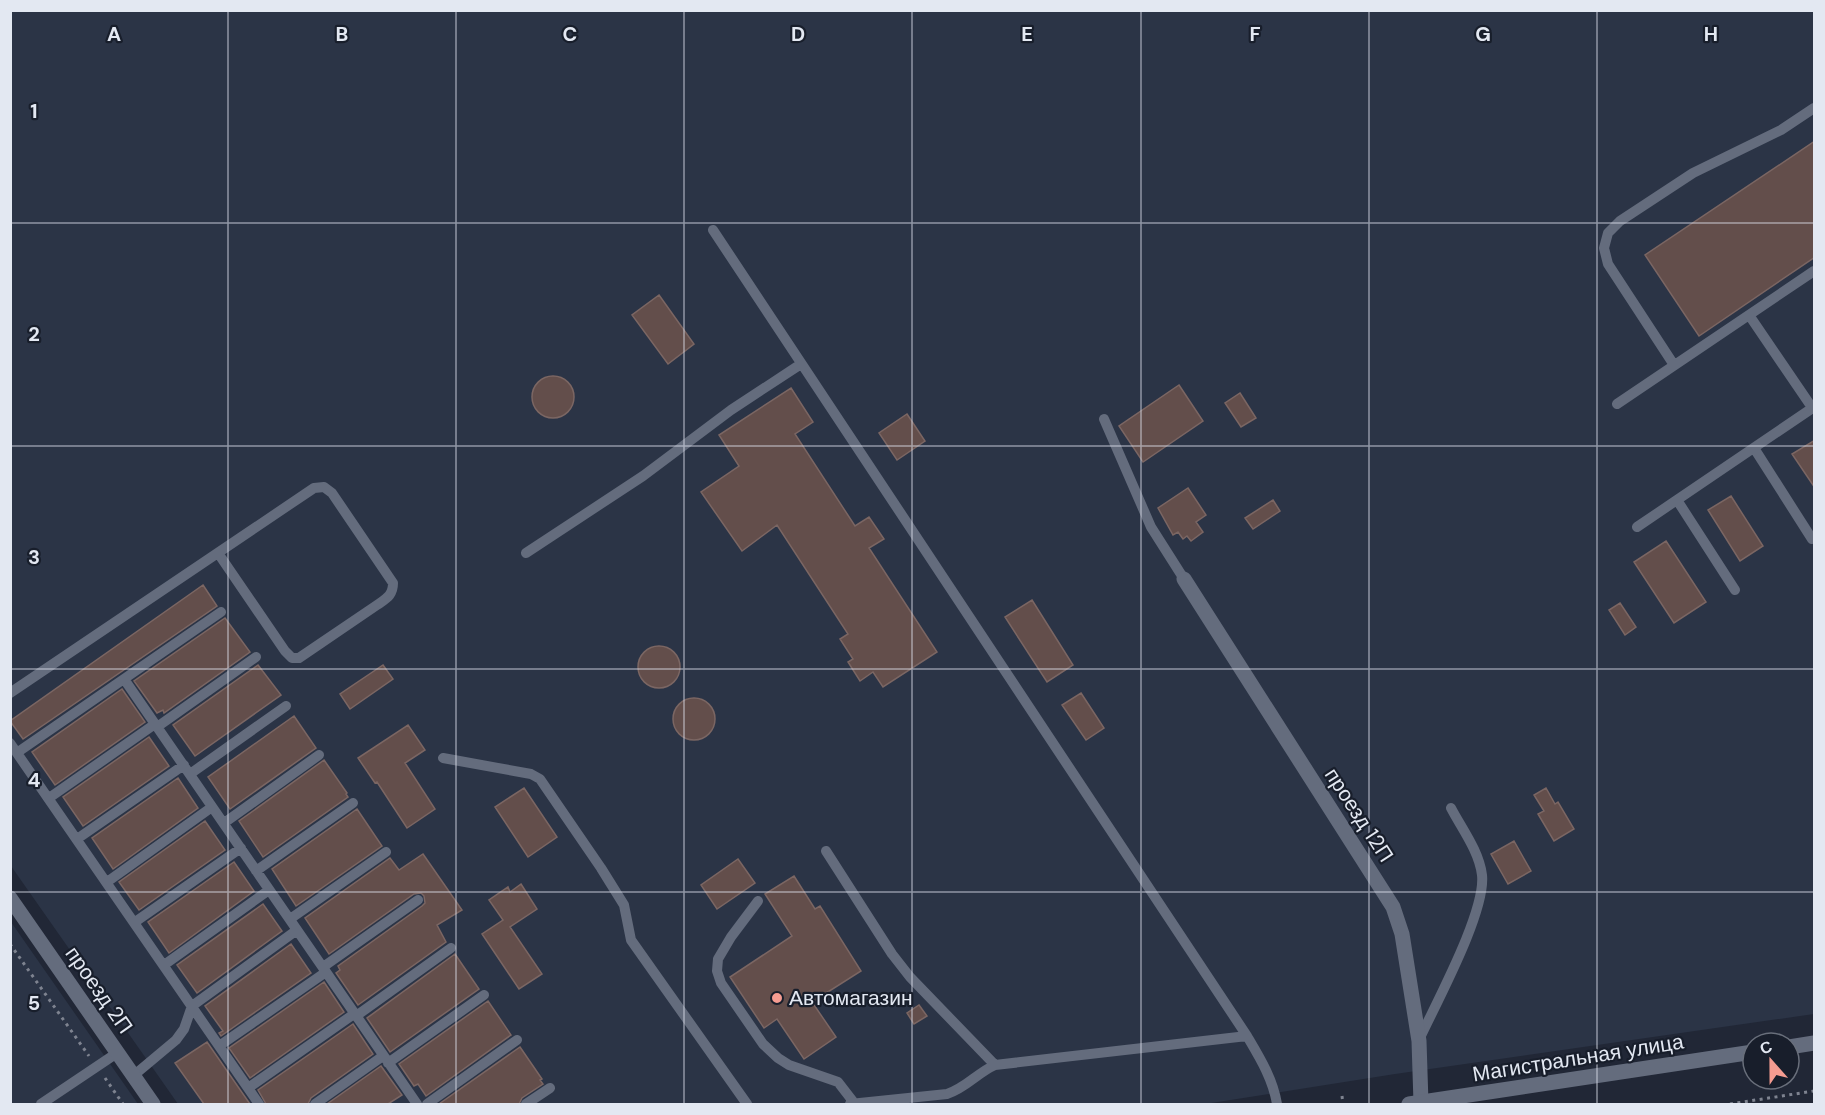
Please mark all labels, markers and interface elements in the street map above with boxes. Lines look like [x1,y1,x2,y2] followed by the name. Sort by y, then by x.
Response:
[107,21,121,47] text: A
[336,21,348,47] text: B
[563,21,577,47] text: C
[791,21,805,47] text: D
[1021,21,1033,47] text: E
[1249,21,1261,47] text: F
[1475,21,1491,47] text: G
[1704,21,1718,47] text: H
[30,98,38,124] text: 1
[28,321,40,347] text: 2
[28,544,40,570] text: 3
[1318,763,1400,867] street label: проезд 12П
[28,767,41,793] text: 4
[59,941,139,1039] street label: проезд 2П
[789,984,912,1012] place label: Автомагазин
[28,990,40,1016] text: 5
[770,991,784,1005] marker: Автомагазин
[1470,1027,1686,1089] street label: Магистральная улица
[1741,1031,1801,1091] north arrow
[1757,1035,1775,1059] text: С

